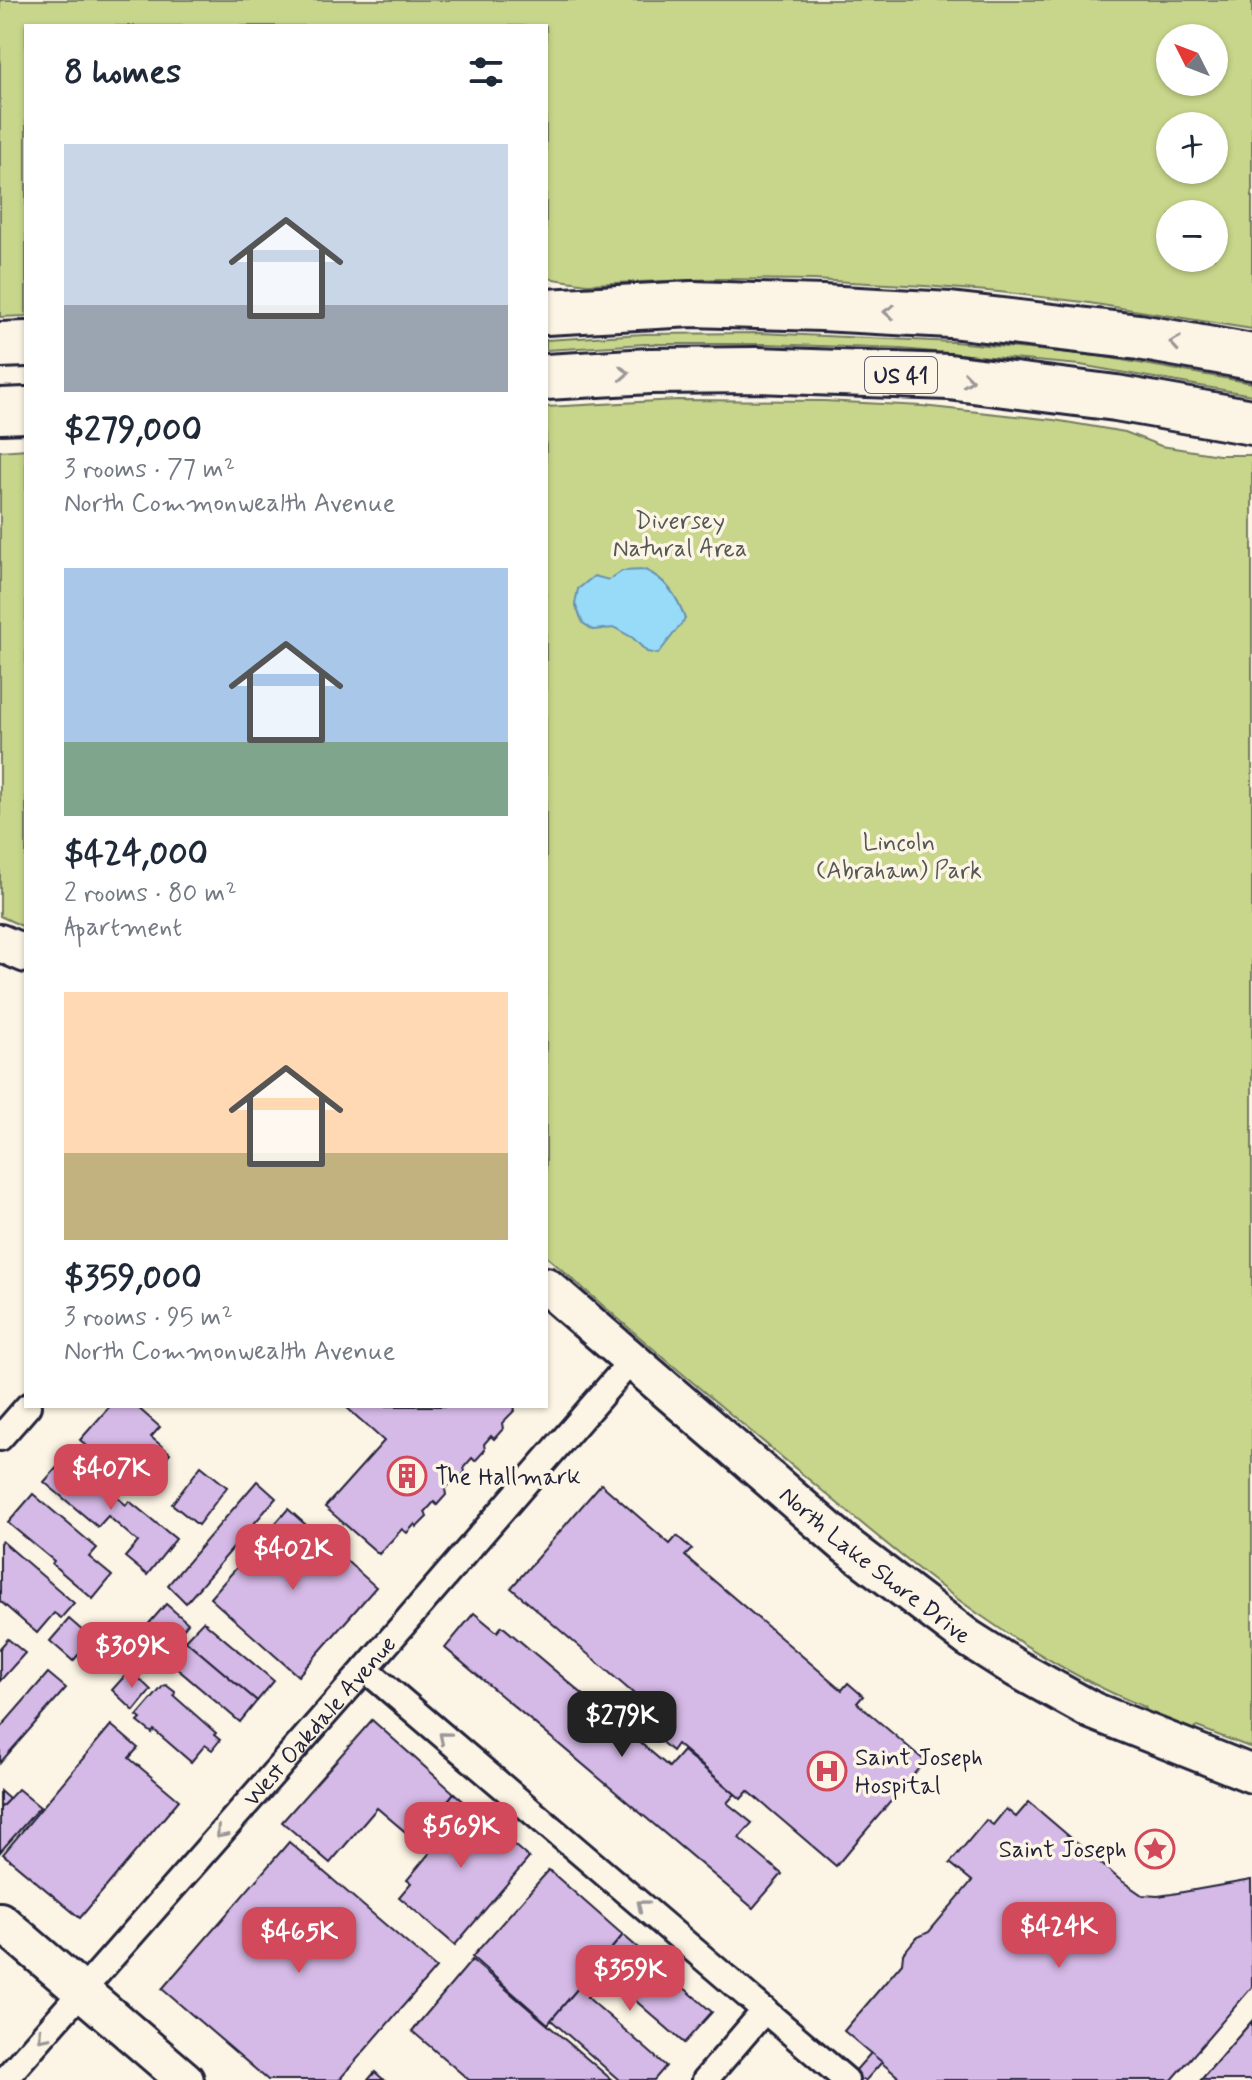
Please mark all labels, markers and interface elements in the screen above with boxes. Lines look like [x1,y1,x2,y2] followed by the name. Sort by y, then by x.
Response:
[1156,24,1228,96] north arrow
[1156,24,1228,272] map controls
[64,50,181,95] text: 8 homes
[464,50,508,94] icon: filters
[1156,112,1228,184] button: +
[214,196,358,340] icon: home
[1156,200,1228,272] button: −
[882,303,895,320] one-way arrow
[1168,335,1182,352] one-way arrow
[865,357,937,393] road number: US 41
[618,364,631,381] one-way arrow
[961,371,974,388] one-way arrow
[64,408,202,453] text: $279,000
[64,453,235,487] text: 3 rooms · 77 m²
[64,487,395,521] text: North Commonwealth Avenue
[613,506,747,565] park label: Diversey Natural Area
[214,620,358,764] icon: home
[816,828,982,887] park label: Lincoln (Abraham) Park
[64,832,208,877] text: $424,000
[64,877,237,911] text: 2 rooms · 80 m²
[64,911,182,945] text: Apartment
[214,1044,358,1188] icon: home
[64,1256,202,1301] text: $359,000
[64,1301,233,1335] text: 3 rooms · 95 m²
[64,1335,395,1369] text: North Commonwealth Avenue
[55,1444,167,1512] pin: $407K
[72,1453,150,1487] text: $407K
[386,1455,428,1497] building icon: The Hallmark
[435,1462,581,1493] place label: The Hallmark
[772,1480,977,1652] street label: North Lake Shore Drive
[237,1524,349,1592] pin: $402K
[253,1533,333,1567] text: $402K
[76,1622,188,1690] pin: $309K
[237,1630,404,1814] street label: West Oakdale Avenue
[95,1631,169,1665] text: $309K
[566,1691,678,1759] pin: $279K
[585,1700,659,1734] text: $279K
[439,1732,453,1747] one-way arrow
[855,1743,983,1802] place label: Saint Joseph Hospital
[806,1750,848,1792] hospital icon: Saint Joseph Hospital
[405,1802,517,1870] pin: $569K
[422,1811,500,1845] text: $569K
[216,1823,231,1838] one-way arrow
[1134,1828,1176,1870] place icon: Saint Joseph
[999,1835,1127,1866] place label: Saint Joseph
[637,1900,651,1915] one-way arrow
[1003,1902,1115,1970] pin: $424K
[243,1907,355,1975] pin: $465K
[1020,1911,1098,1945] text: $424K
[260,1916,338,1950] text: $465K
[574,1945,686,2013] pin: $359K
[594,1954,666,1988] text: $359K
[38,2026,53,2041] one-way arrow

